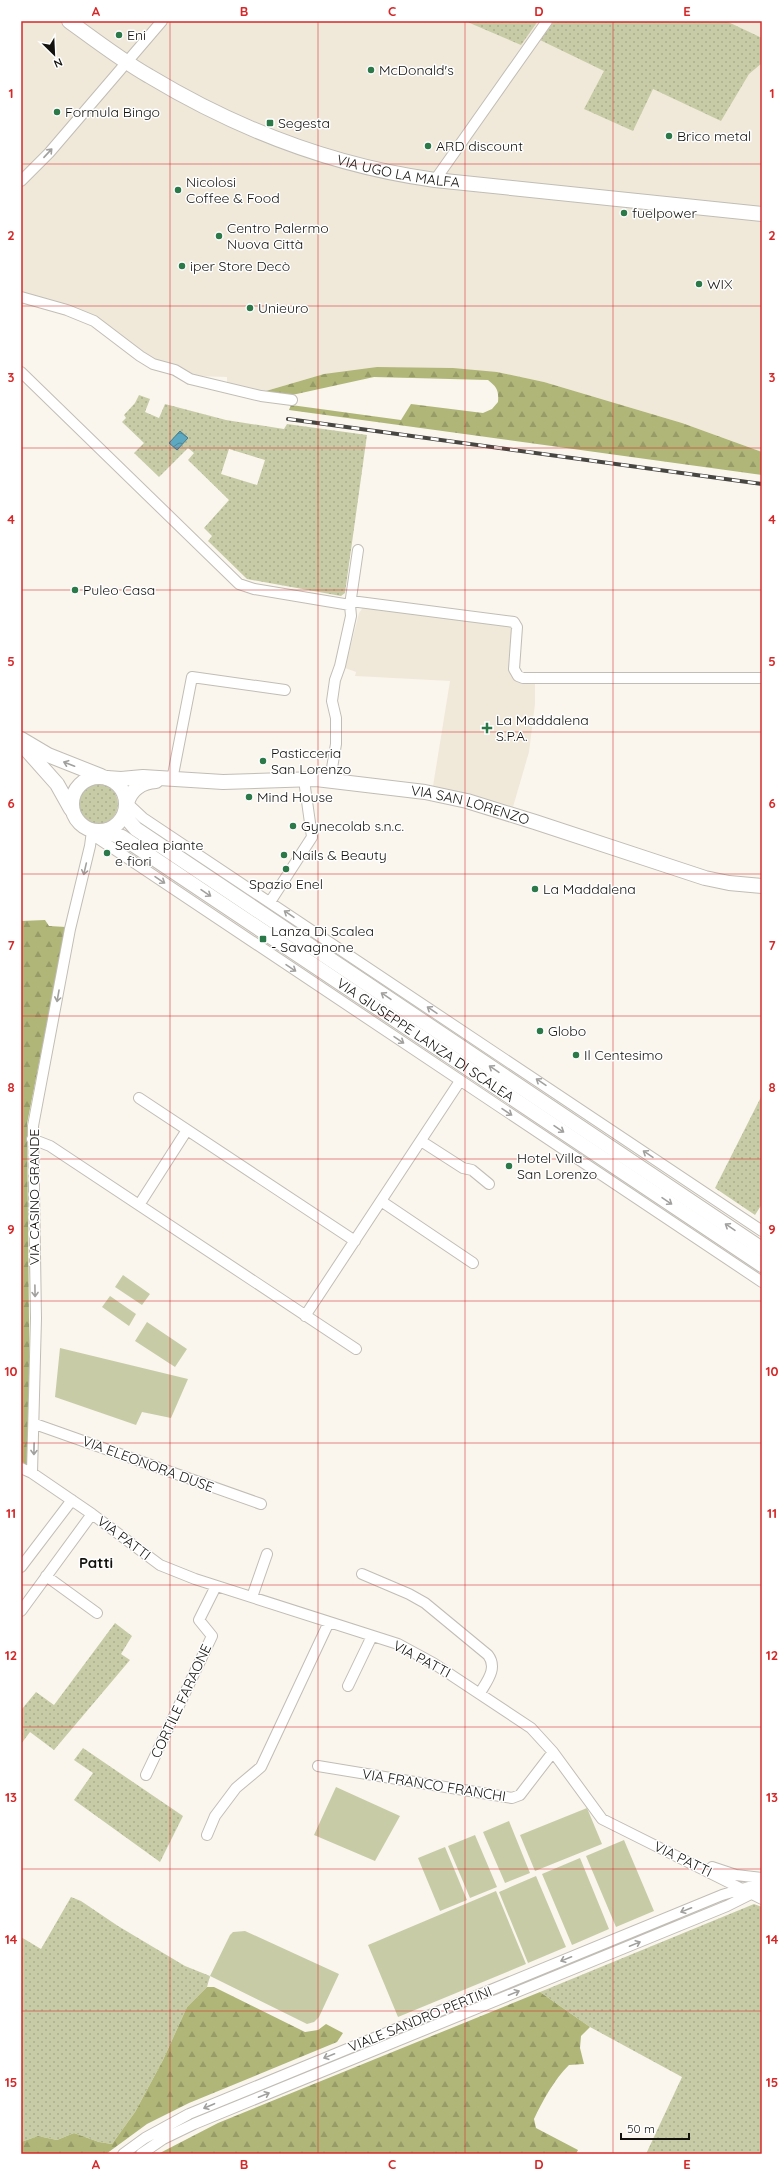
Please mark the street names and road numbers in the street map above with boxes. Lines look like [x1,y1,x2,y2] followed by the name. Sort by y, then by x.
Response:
[335,151,461,192] street label: VIA UGO LA MALFA
[410,781,532,829] street label: VIA SAN LORENZO
[333,974,518,1106] street label: VIA GIUSEPPE LANZA DI SCALEA
[25,1129,43,1265] street label: VIA CASINO GRANDE
[80,1432,216,1496] street label: VIA ELEONORA DUSE
[94,1512,154,1564] street label: VIA PATTI
[390,1636,454,1682] street label: VIA PATTI
[147,1641,215,1761] street label: CORTILE FARAONE
[361,1765,507,1805] street label: VIA FRANCO FRANCHI
[651,1837,715,1881] street label: VIA PATTI
[346,1982,494,2056] street label: VIALE SANDRO PERTINI

